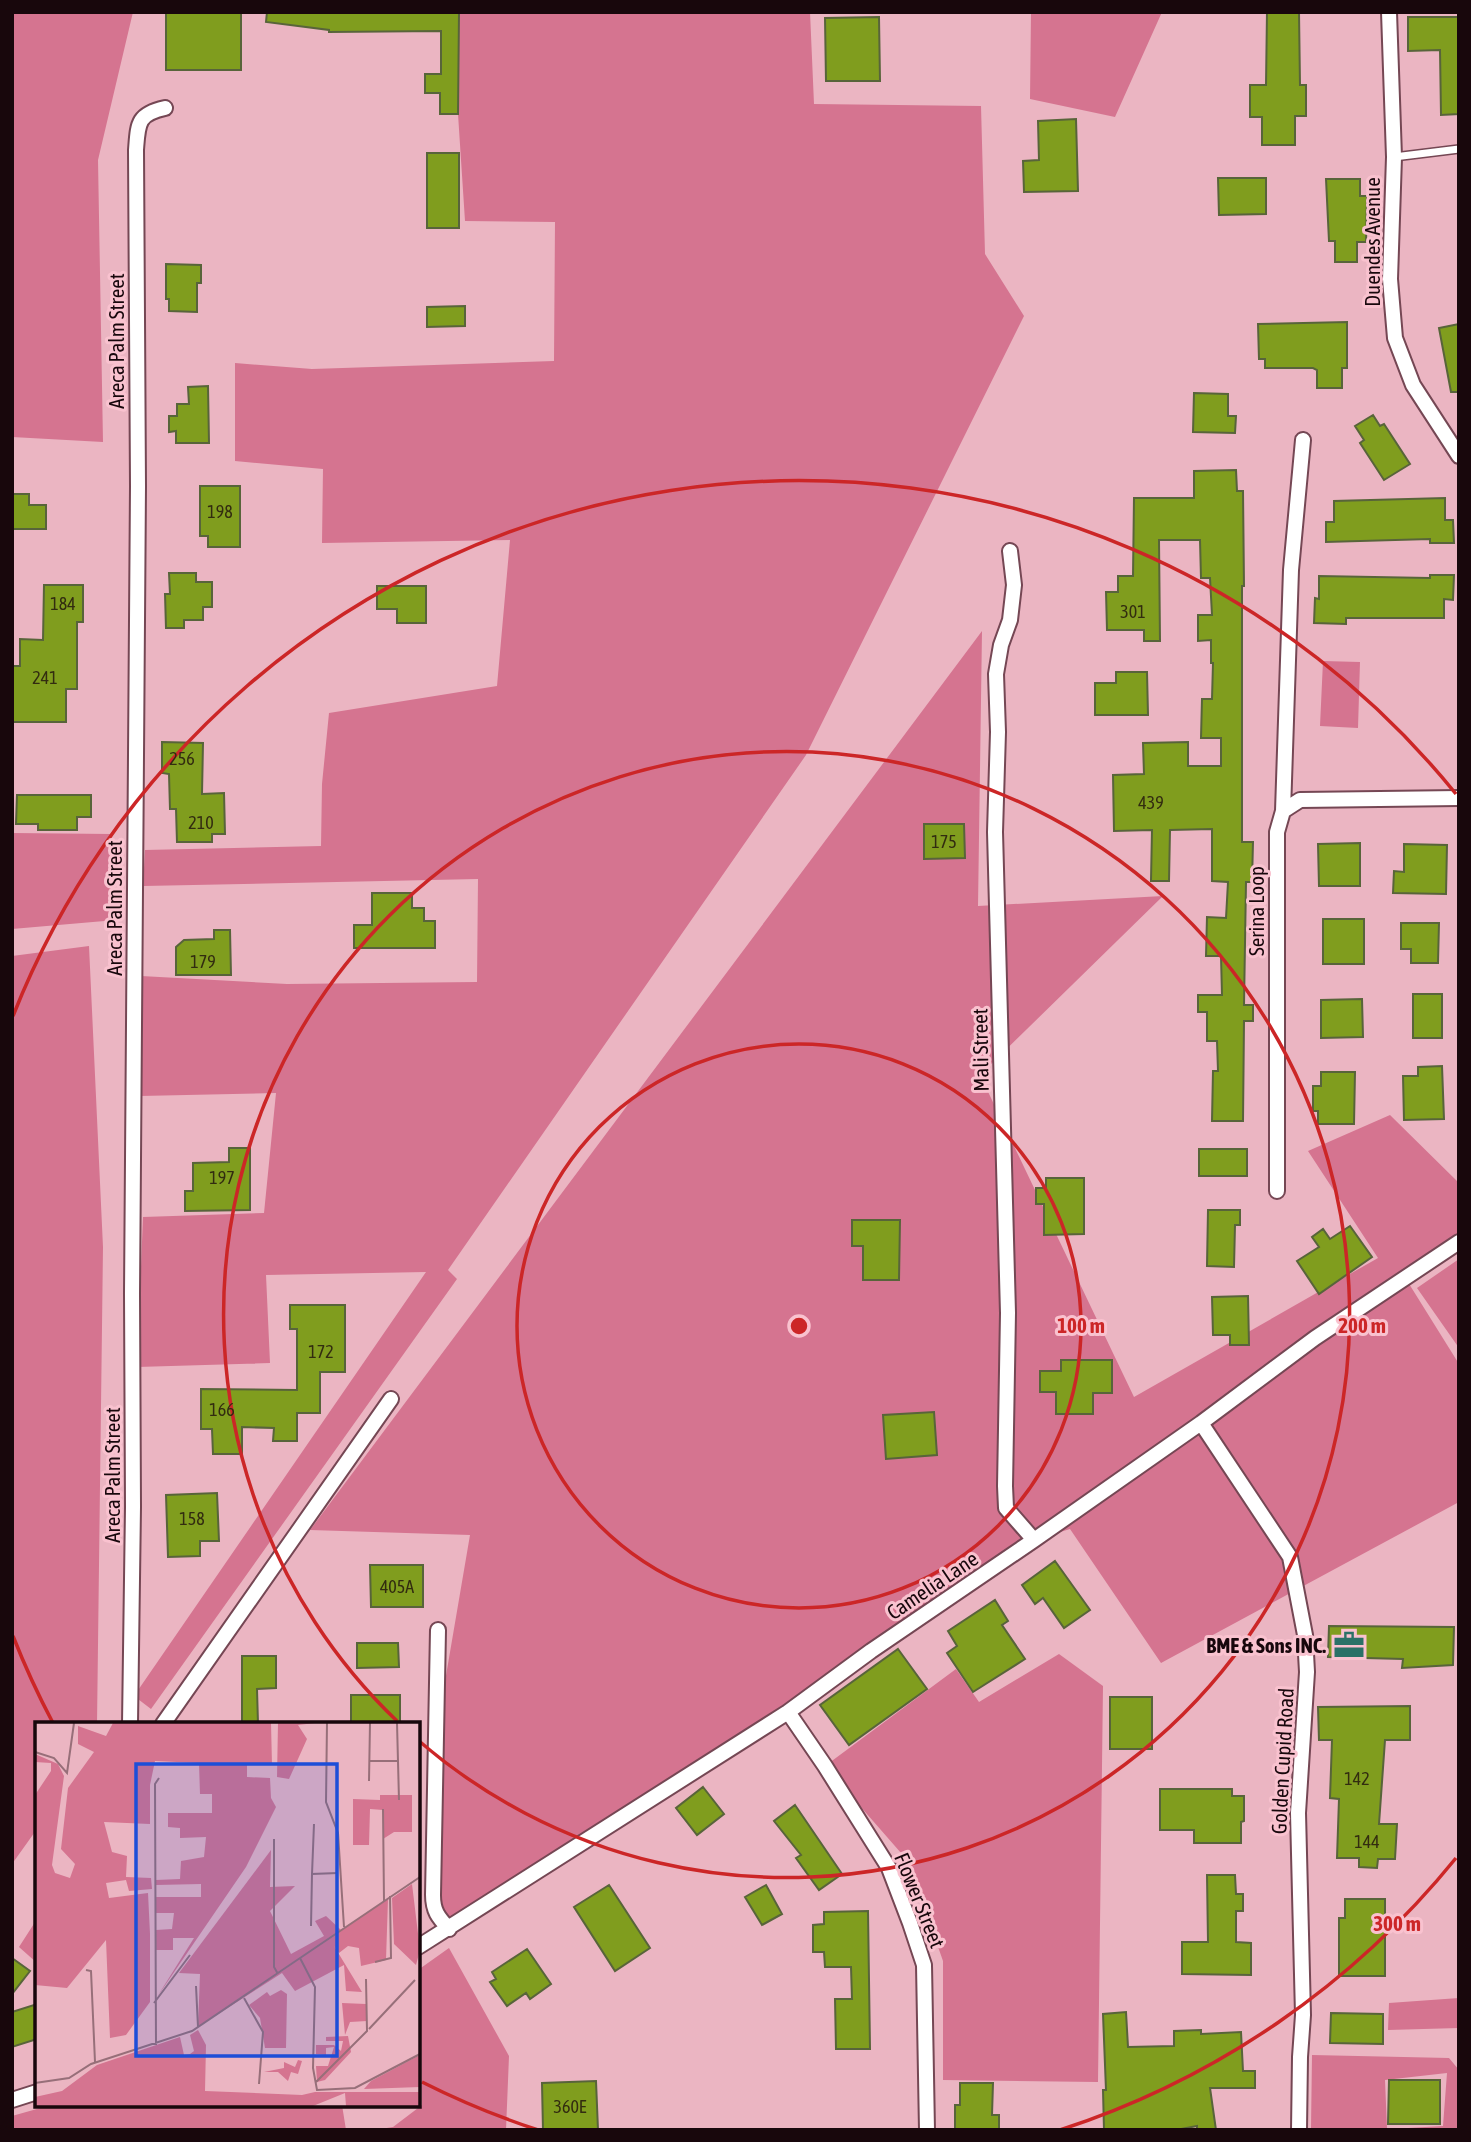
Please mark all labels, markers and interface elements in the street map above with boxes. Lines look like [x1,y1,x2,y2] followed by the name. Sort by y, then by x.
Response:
[1360,177,1384,307] street label: Duendes Avenue
[104,273,128,409] street label: Areca Palm Street
[207,501,233,522] house number: 198
[50,593,76,614] house number: 184
[1120,601,1146,622] house number: 301
[32,667,58,688] house number: 241
[169,748,195,769] house number: 256
[1138,792,1164,813] house number: 439
[188,812,214,833] house number: 210
[931,831,957,852] house number: 175
[102,840,126,976] street label: Areca Palm Street
[1244,866,1268,956] street label: Serina Loop
[190,951,216,972] house number: 179
[967,1008,993,1092] street label: Mali Street
[209,1167,235,1188] house number: 197
[1057,1313,1105,1337] text: 100 m
[1338,1313,1386,1337] text: 200 m
[787,1314,811,1338] centre of rings
[308,1341,334,1362] house number: 172
[209,1399,235,1420] house number: 166
[100,1407,124,1543] street label: Areca Palm Street
[179,1508,205,1529] house number: 158
[882,1546,982,1624] street label: Camelia Lane
[380,1576,414,1597] house number: 405A
[1332,1628,1366,1662] office icon: BME & Sons INC.
[1206,1633,1326,1657] place label: BME & Sons INC.
[1266,1687,1298,1835] street label: Golden Cupid Road
[35,1722,420,2107] inset map
[1344,1768,1370,1789] house number: 142
[1354,1831,1380,1852] house number: 144
[890,1849,950,1951] street label: Flower Street
[1373,1911,1421,1935] text: 300 m
[553,2096,587,2117] house number: 360E

